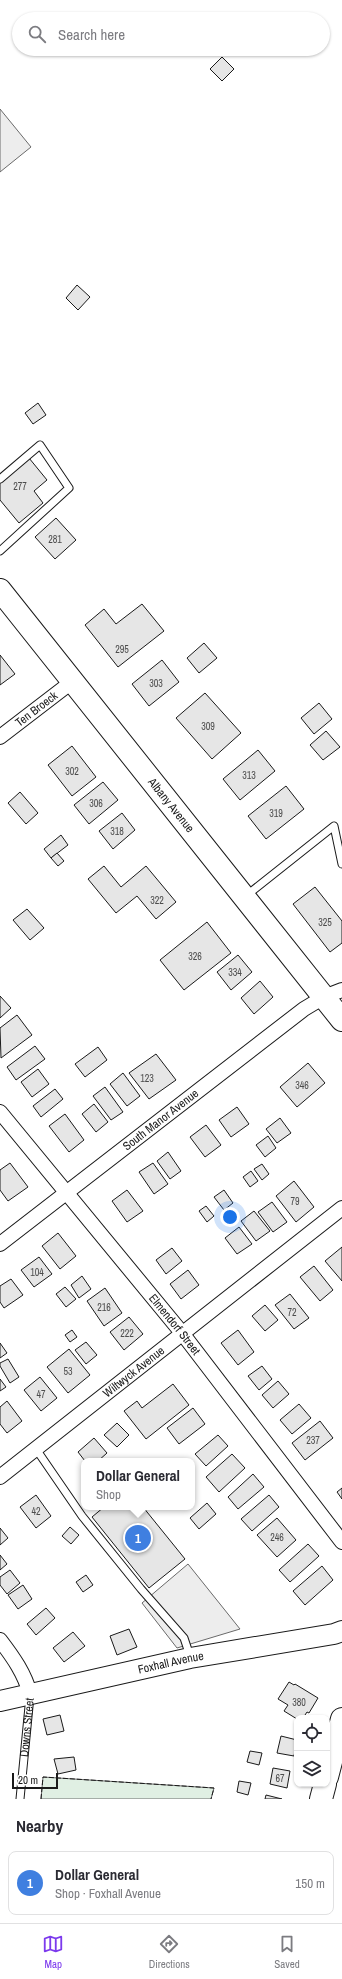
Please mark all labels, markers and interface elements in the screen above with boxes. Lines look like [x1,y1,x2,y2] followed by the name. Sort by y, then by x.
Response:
[12,12,330,56] search box
[26,23,48,45] icon: search
[58,24,125,45] text: Search here
[13,480,27,493] house number: 277
[48,533,62,546] house number: 281
[115,643,129,656] house number: 295
[149,677,163,690] house number: 303
[12,688,61,730] street label: Ten Broeck
[201,720,215,733] house number: 309
[65,765,79,778] house number: 302
[242,769,256,782] house number: 313
[144,774,198,836] street label: Albany Avenue
[89,797,103,810] house number: 306
[269,807,283,820] house number: 319
[110,825,124,838] house number: 318
[150,894,164,907] house number: 322
[318,916,332,929] house number: 325
[188,950,202,963] house number: 326
[228,966,242,979] house number: 334
[140,1072,154,1085] house number: 123
[295,1079,309,1092] house number: 346
[119,1085,202,1154] street label: South Manor Avenue
[290,1195,300,1208] house number: 79
[220,1207,240,1227] your location
[30,1266,44,1279] house number: 104
[145,1291,204,1358] street label: Elmendorf Street
[97,1301,111,1314] house number: 216
[287,1306,297,1319] house number: 72
[120,1327,134,1340] house number: 222
[99,1343,168,1401] street label: Wiltwyck Avenue
[63,1365,73,1378] house number: 53
[36,1388,46,1401] house number: 47
[306,1434,320,1447] house number: 237
[81,1458,195,1510] popup
[96,1465,180,1486] text: Dollar General
[96,1486,121,1503] text: Shop
[31,1505,41,1518] house number: 42
[125,1523,151,1553] pin: 1
[270,1531,284,1544] house number: 246
[136,1648,205,1678] street label: Foxhall Avenue
[292,1696,306,1709] house number: 380
[16,1697,38,1758] street label: Downs Street
[294,1715,330,1787] map controls
[294,1715,330,1751] button: locate
[294,1751,330,1787] button: layers
[12,1771,58,1790] scale bar
[275,1772,285,1785] house number: 67
[18,1773,38,1787] text: 20 m
[16,1814,63,1837] text: Nearby
[55,1864,139,1885] text: Dollar General
[27,1875,33,1892] text: 1
[295,1875,325,1892] text: 150 m
[55,1885,161,1902] text: Shop · Foxhall Avenue
[42,1933,64,1971] tab: Map
[149,1933,190,1971] tab: Directions
[274,1933,300,1971] tab: Saved

